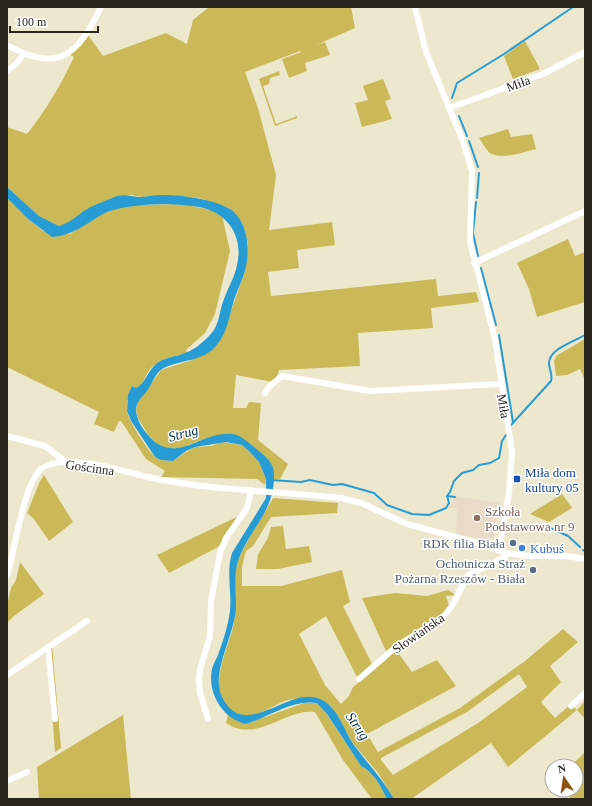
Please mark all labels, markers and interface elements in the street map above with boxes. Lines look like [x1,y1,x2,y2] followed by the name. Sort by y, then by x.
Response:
[10,8,98,34] scale bar
[16,15,47,29] text: 100 m
[504,72,532,95] street label: Miła
[494,393,513,420] street label: Miła
[167,422,200,445] water label: Strug
[65,457,116,478] street label: Gościnna
[525,465,579,495] place label: Miła dom kultury 05
[512,474,522,484] marker: Miła dom kultury 05
[485,504,575,534] place label: Szkoła Podstawowa nr 9
[472,513,482,523] marker: Szkoła Podstawowa nr 9
[423,536,505,551] place label: RDK filia Biała
[508,538,518,548] marker: RDK filia Biała
[530,541,564,556] place label: Kubuś
[517,543,527,553] marker: Kubuś
[395,556,525,586] place label: Ochotnicza Straż Pożarna Rzeszów - Biała
[528,565,538,575] marker: Ochotnicza Straż Pożarna Rzeszów - Biała
[389,610,447,657] street label: Słowiańska
[343,710,372,743] water label: Strug
[544,758,584,798] north arrow
[557,762,567,775] text: N

